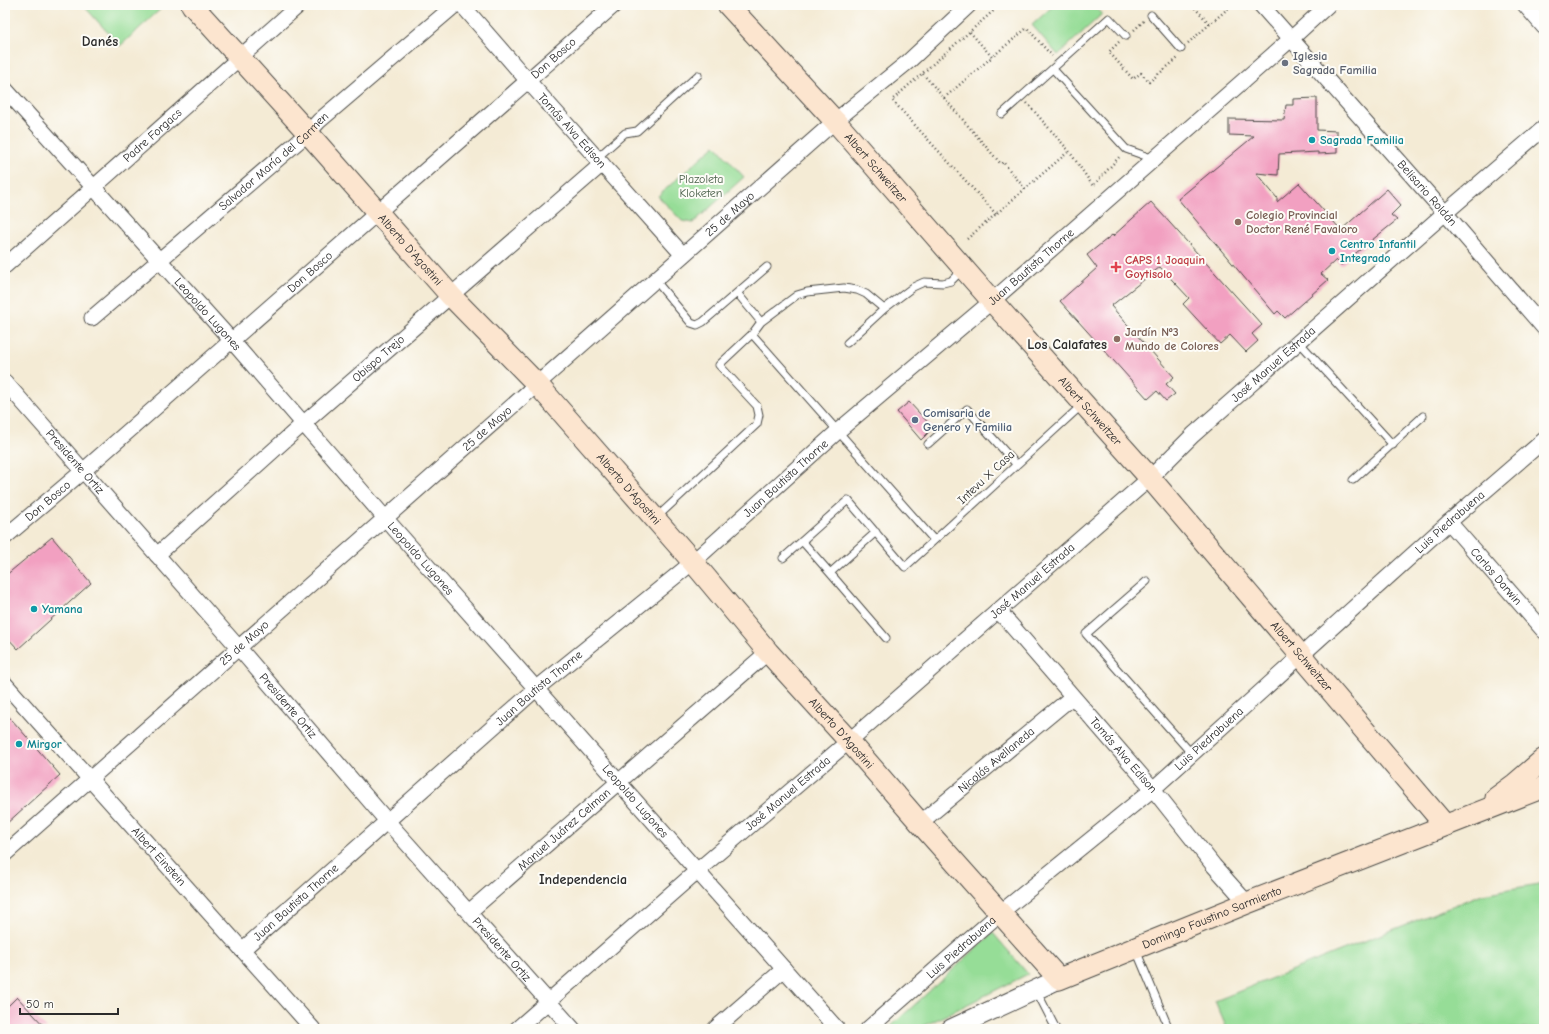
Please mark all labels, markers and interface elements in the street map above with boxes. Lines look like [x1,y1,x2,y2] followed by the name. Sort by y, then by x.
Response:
[82,33,118,50] district label: Danés
[528,35,579,82] street label: Don Bosco
[1293,49,1377,77] place label: Iglesia Sagrada Familia
[1280,58,1290,68] marker: Iglesia Sagrada Familia
[535,90,609,171] street label: Tomás Alva Edison
[120,105,185,165] street label: Padre Forgacs
[216,109,331,213] street label: Salvador María del Carmen
[842,130,910,206] street label: Albert Schweitzer
[1320,133,1404,147] place label: Sagrada Familia
[1307,135,1317,145] marker: Sagrada Familia
[1395,157,1460,229] street label: Belisario Roldán
[679,172,723,200] park label: Plazoleta Kloketen
[702,188,757,239] street label: 25 de Mayo
[1246,208,1358,236] place label: Colegio Provincial Doctor René Favaloro
[375,211,445,288] street label: Alberto D'Agostini
[1233,217,1243,227] marker: Colegio Provincial Doctor René Favaloro
[985,225,1077,308] street label: Juan Bautista Thorne
[1340,237,1416,265] place label: Centro Infantil Integrado
[1327,246,1337,256] marker: Centro Infantil Integrado
[284,248,335,295] street label: Don Bosco
[1125,253,1205,281] place label: CAPS 1 Joaquin Goytisolo
[1110,261,1122,273] marker: CAPS 1 Joaquin Goytisolo
[172,275,244,353] street label: Leopoldo Lugones
[1228,324,1318,405] street label: José Manuel Estrada
[1125,325,1219,353] place label: Jardín Nº3 Mundo de Colores
[349,332,407,385] street label: Obispo Trejo
[1112,334,1122,344] marker: Jardín Nº3 Mundo de Colores
[1027,336,1107,353] district label: Los Calafates
[1056,373,1125,449] street label: Albert Schweitzer
[459,403,514,454] street label: 25 de Mayo
[923,406,1012,434] place label: Comisaria de Genero y Familia
[910,415,920,425] marker: Comisaria de Genero y Familia
[43,427,108,497] street label: Presidente Ortiz
[740,436,831,520] street label: Juan Bautista Thorne
[955,447,1017,507] street label: Intevu X Casa
[594,450,664,527] street label: Alberto D'Agostini
[22,478,73,524] street label: Don Bosco
[1412,488,1487,556] street label: Luis Piedrabuena
[385,519,457,598] street label: Leopoldo Lugones
[987,540,1077,621] street label: José Manuel Estrada
[1468,545,1525,608] street label: Carlos Darwin
[42,602,83,616] place label: Yamana
[29,604,39,614] marker: Yamana
[217,617,272,668] street label: 25 de Mayo
[1268,618,1336,695] street label: Albert Schweitzer
[493,647,585,729] street label: Juan Bautista Thorne
[256,670,320,742] street label: Presidente Ortiz
[806,695,877,772] street label: Alberto D'Agostini
[1172,704,1246,773] street label: Luis Piedrabuena
[1087,714,1160,796] street label: Tomás Alva Edison
[955,724,1037,796] street label: Nicolás Avellaneda
[27,737,62,751] place label: Mirgor
[14,739,24,749] marker: Mirgor
[742,753,833,834] street label: José Manuel Estrada
[599,762,671,840] street label: Leopoldo Lugones
[515,785,613,873] street label: Manuel Juárez Celman
[129,824,189,889] street label: Albert Einstein
[250,861,341,944] street label: Juan Bautista Thorne
[539,871,627,888] district label: Independencia
[1140,883,1284,952] street label: Domingo Faustino Sarmiento
[924,913,999,981] street label: Luis Piedrabuena
[469,914,534,985] street label: Presidente Ortiz
[20,990,118,1016] scale bar
[26,997,54,1011] text: 50 m

